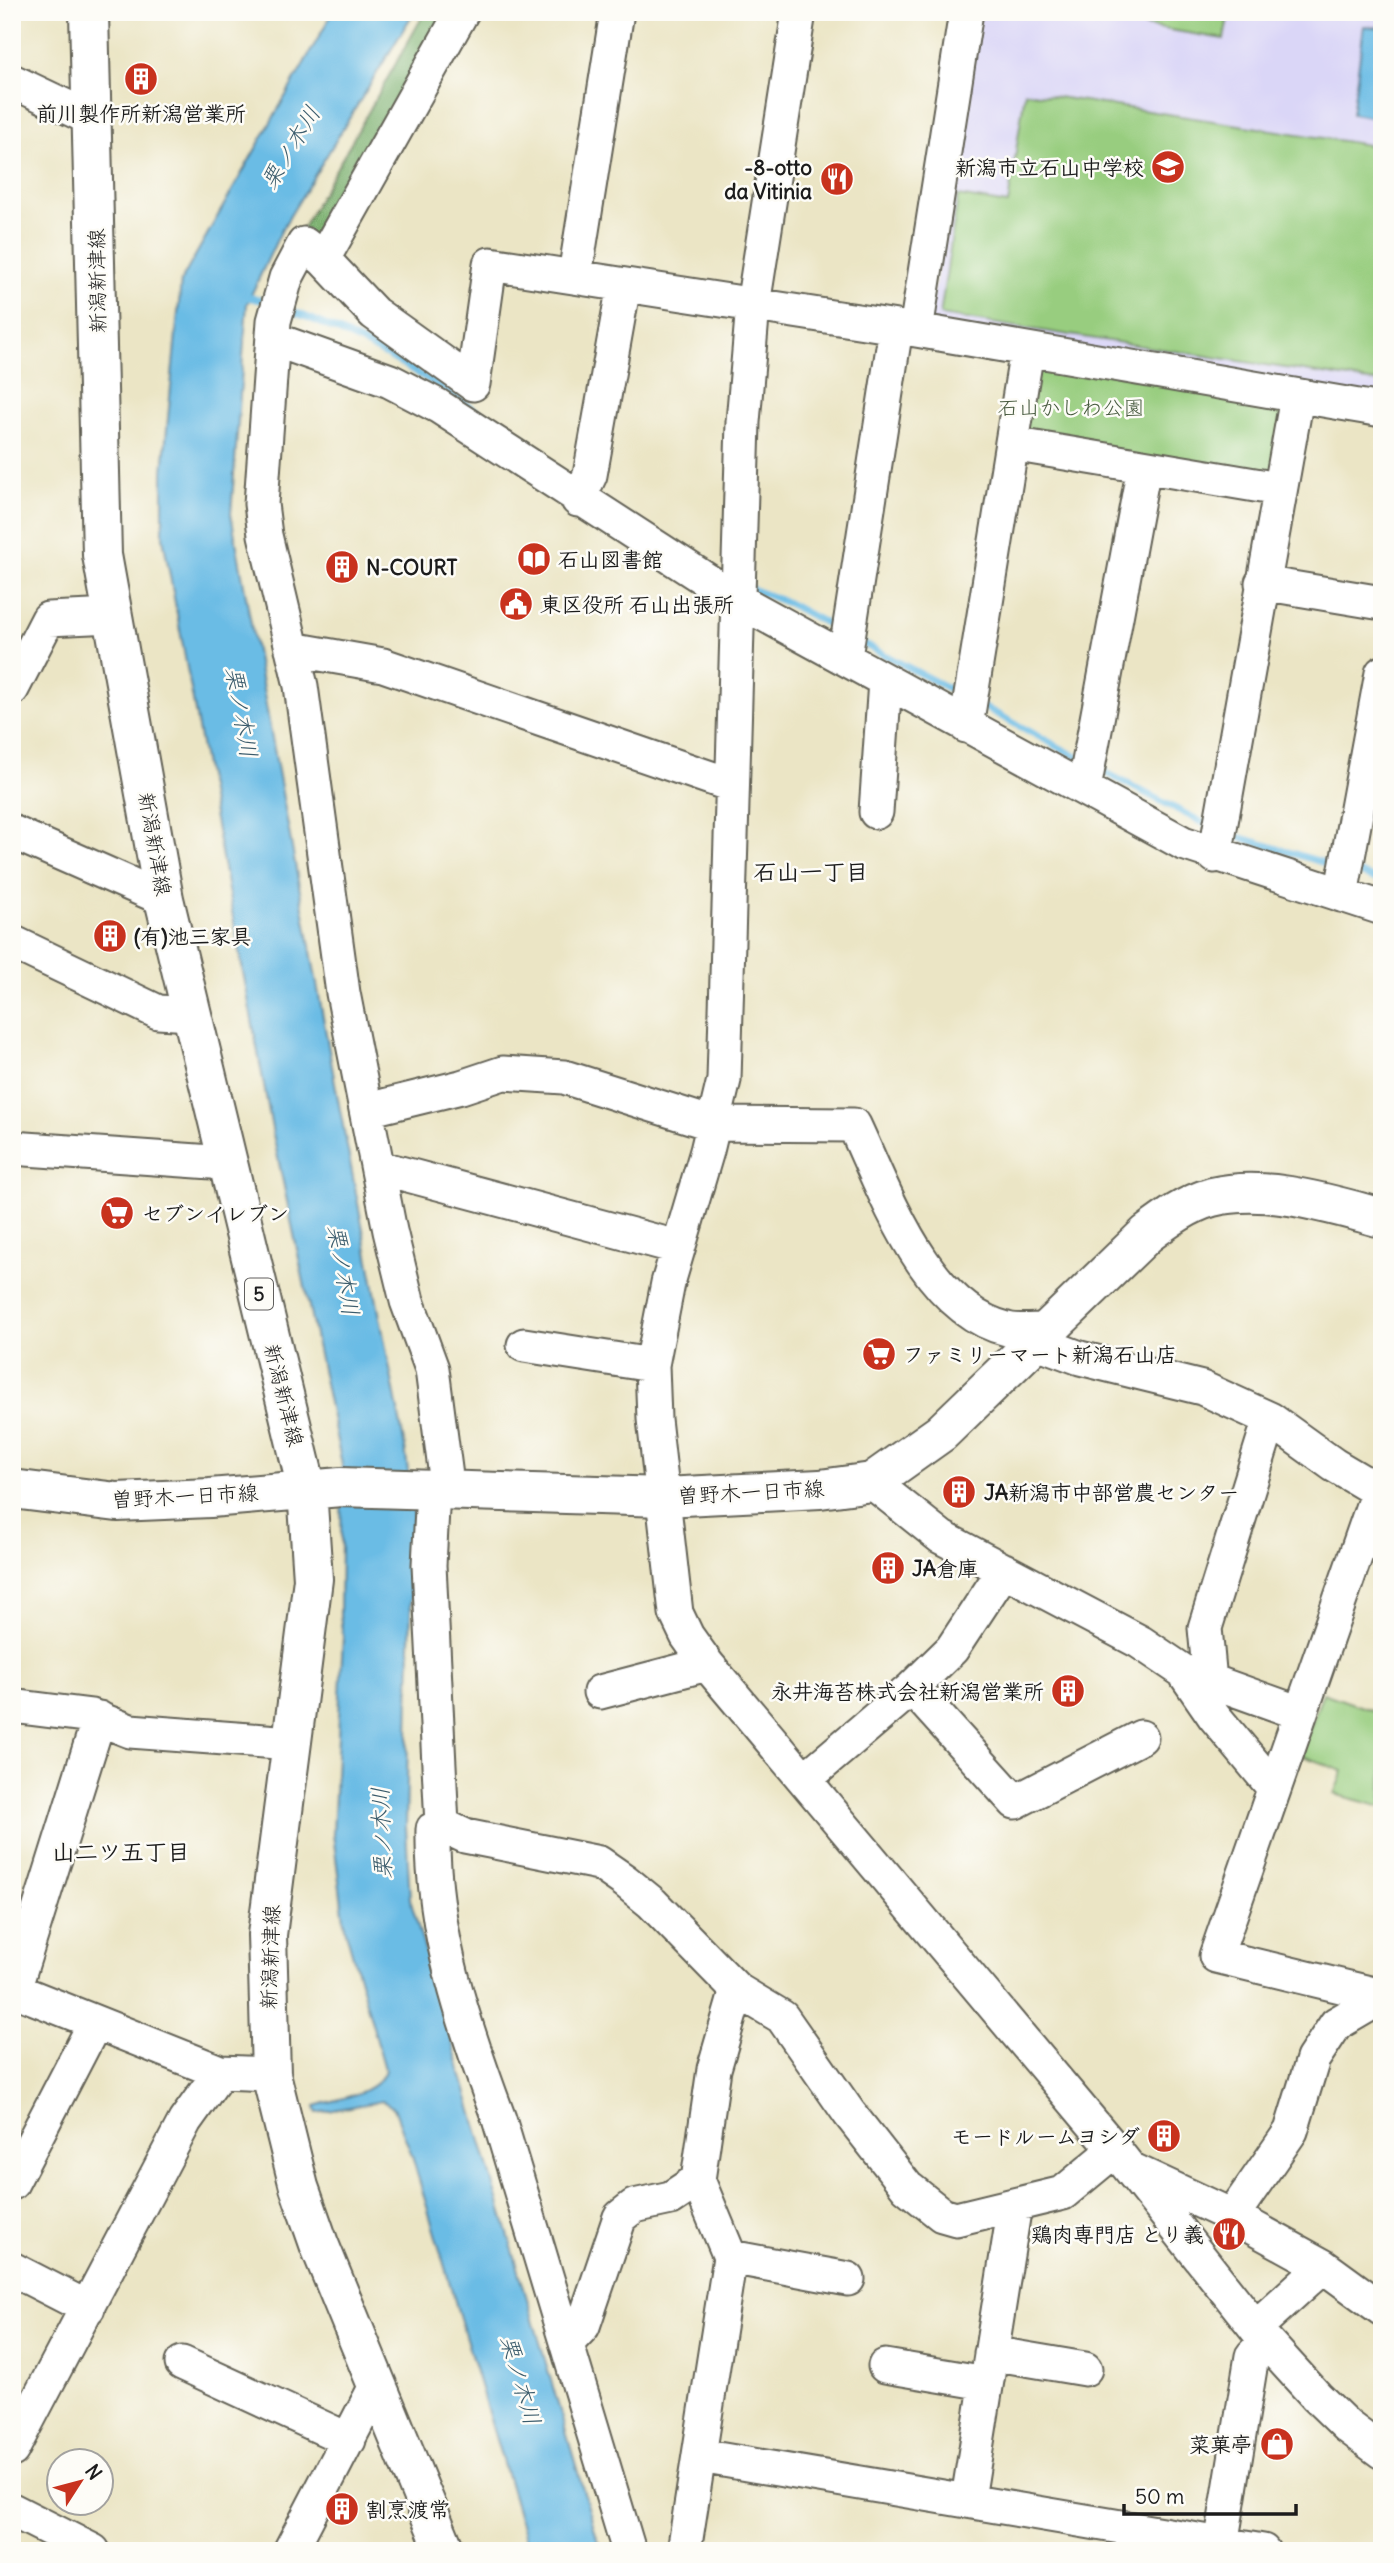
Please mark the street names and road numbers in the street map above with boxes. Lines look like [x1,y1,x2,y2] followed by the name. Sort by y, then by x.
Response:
[83,228,111,334] street label: 新潟新津線
[133,790,177,898] street label: 新潟新津線
[245,1278,273,1310] road number: 5
[258,1341,310,1449] street label: 新潟新津線
[677,1475,825,1509] street label: 曽野木一日市線
[111,1479,259,1513] street label: 曽野木一日市線
[255,1904,285,2010] street label: 新潟新津線

